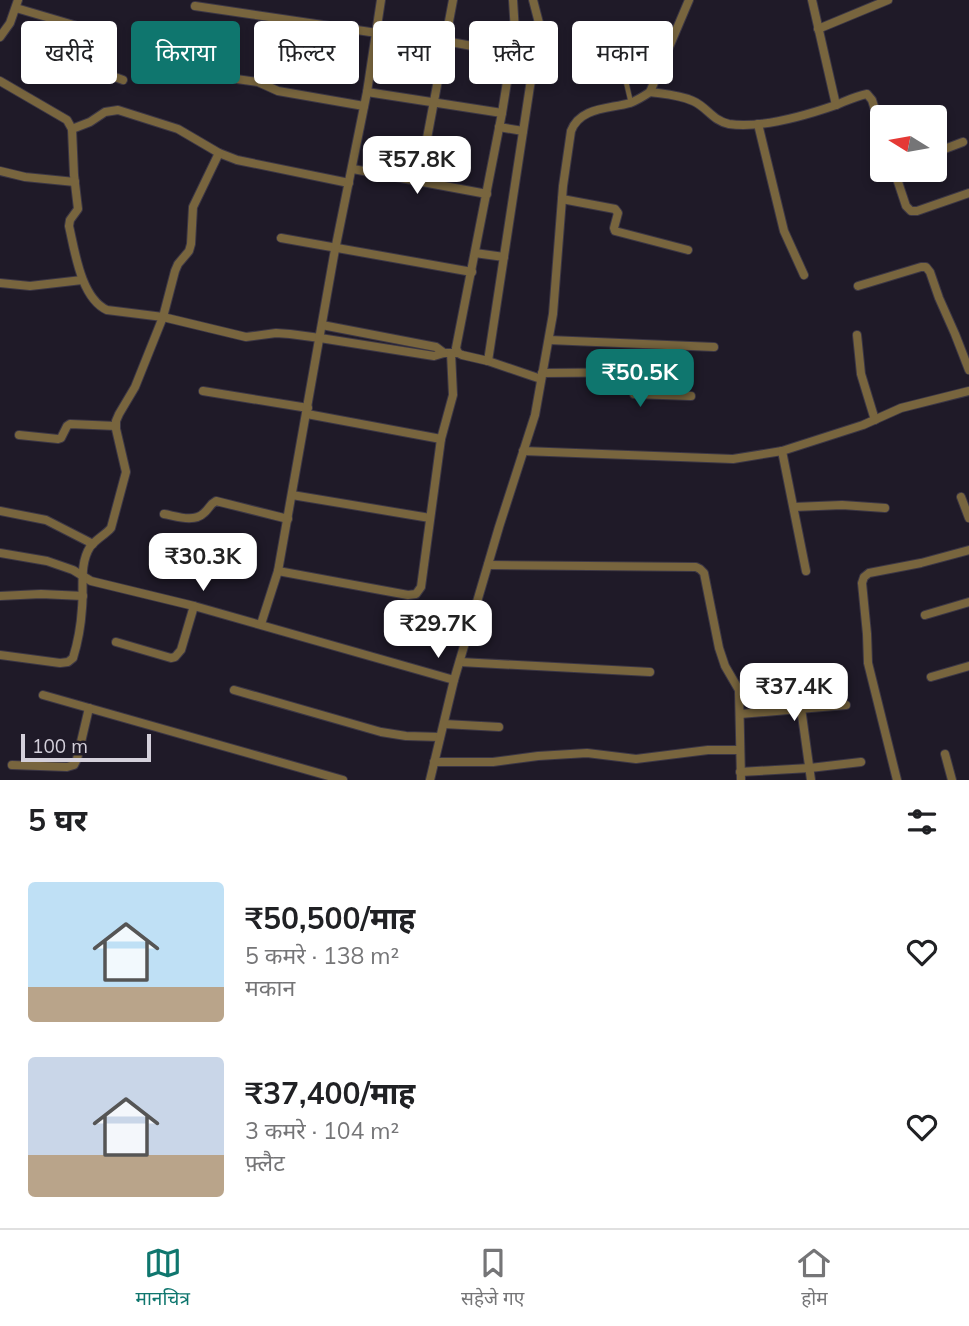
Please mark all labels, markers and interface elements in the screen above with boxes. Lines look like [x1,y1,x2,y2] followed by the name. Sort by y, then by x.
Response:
[21,21,117,84] chip: खरीदें
[131,21,240,84] chip: किराया
[254,21,359,84] chip: फ़िल्टर
[373,21,455,84] chip: नया
[469,21,558,84] chip: फ़्लैट
[572,21,673,84] chip: मकान
[870,105,947,182] north arrow
[870,105,947,182] map controls
[360,136,474,196] pin: ₹57.8K
[379,144,455,173] text: ₹57.8K
[583,350,697,409] pin: ₹50.5K
[602,357,678,386] text: ₹50.5K
[146,534,260,593] pin: ₹30.3K
[165,541,241,570] text: ₹30.3K
[381,600,495,660] pin: ₹29.7K
[400,608,476,637] text: ₹29.7K
[737,664,851,723] pin: ₹37.4K
[756,671,832,700] text: ₹37.4K
[21,731,150,763] scale bar
[32,734,88,758] text: 100 m
[28,801,87,839] text: 5 घर
[903,803,941,841] icon: filters
[245,899,415,937] text: ₹50,500/माह
[84,910,168,994] icon: home
[903,933,941,971] icon: heart
[245,941,399,970] text: 5 कमरे · 138 m²
[245,973,295,1002] text: मकान
[245,1074,415,1112] text: ₹37,400/माह
[84,1085,168,1169] icon: home
[903,1108,941,1146] icon: heart
[245,1116,399,1145] text: 3 कमरे · 104 m²
[245,1148,285,1177] text: फ़्लैट
[136,1244,190,1313] tab: मानचित्र
[461,1244,524,1313] tab: सहेजे गए
[795,1244,833,1313] tab: होम

